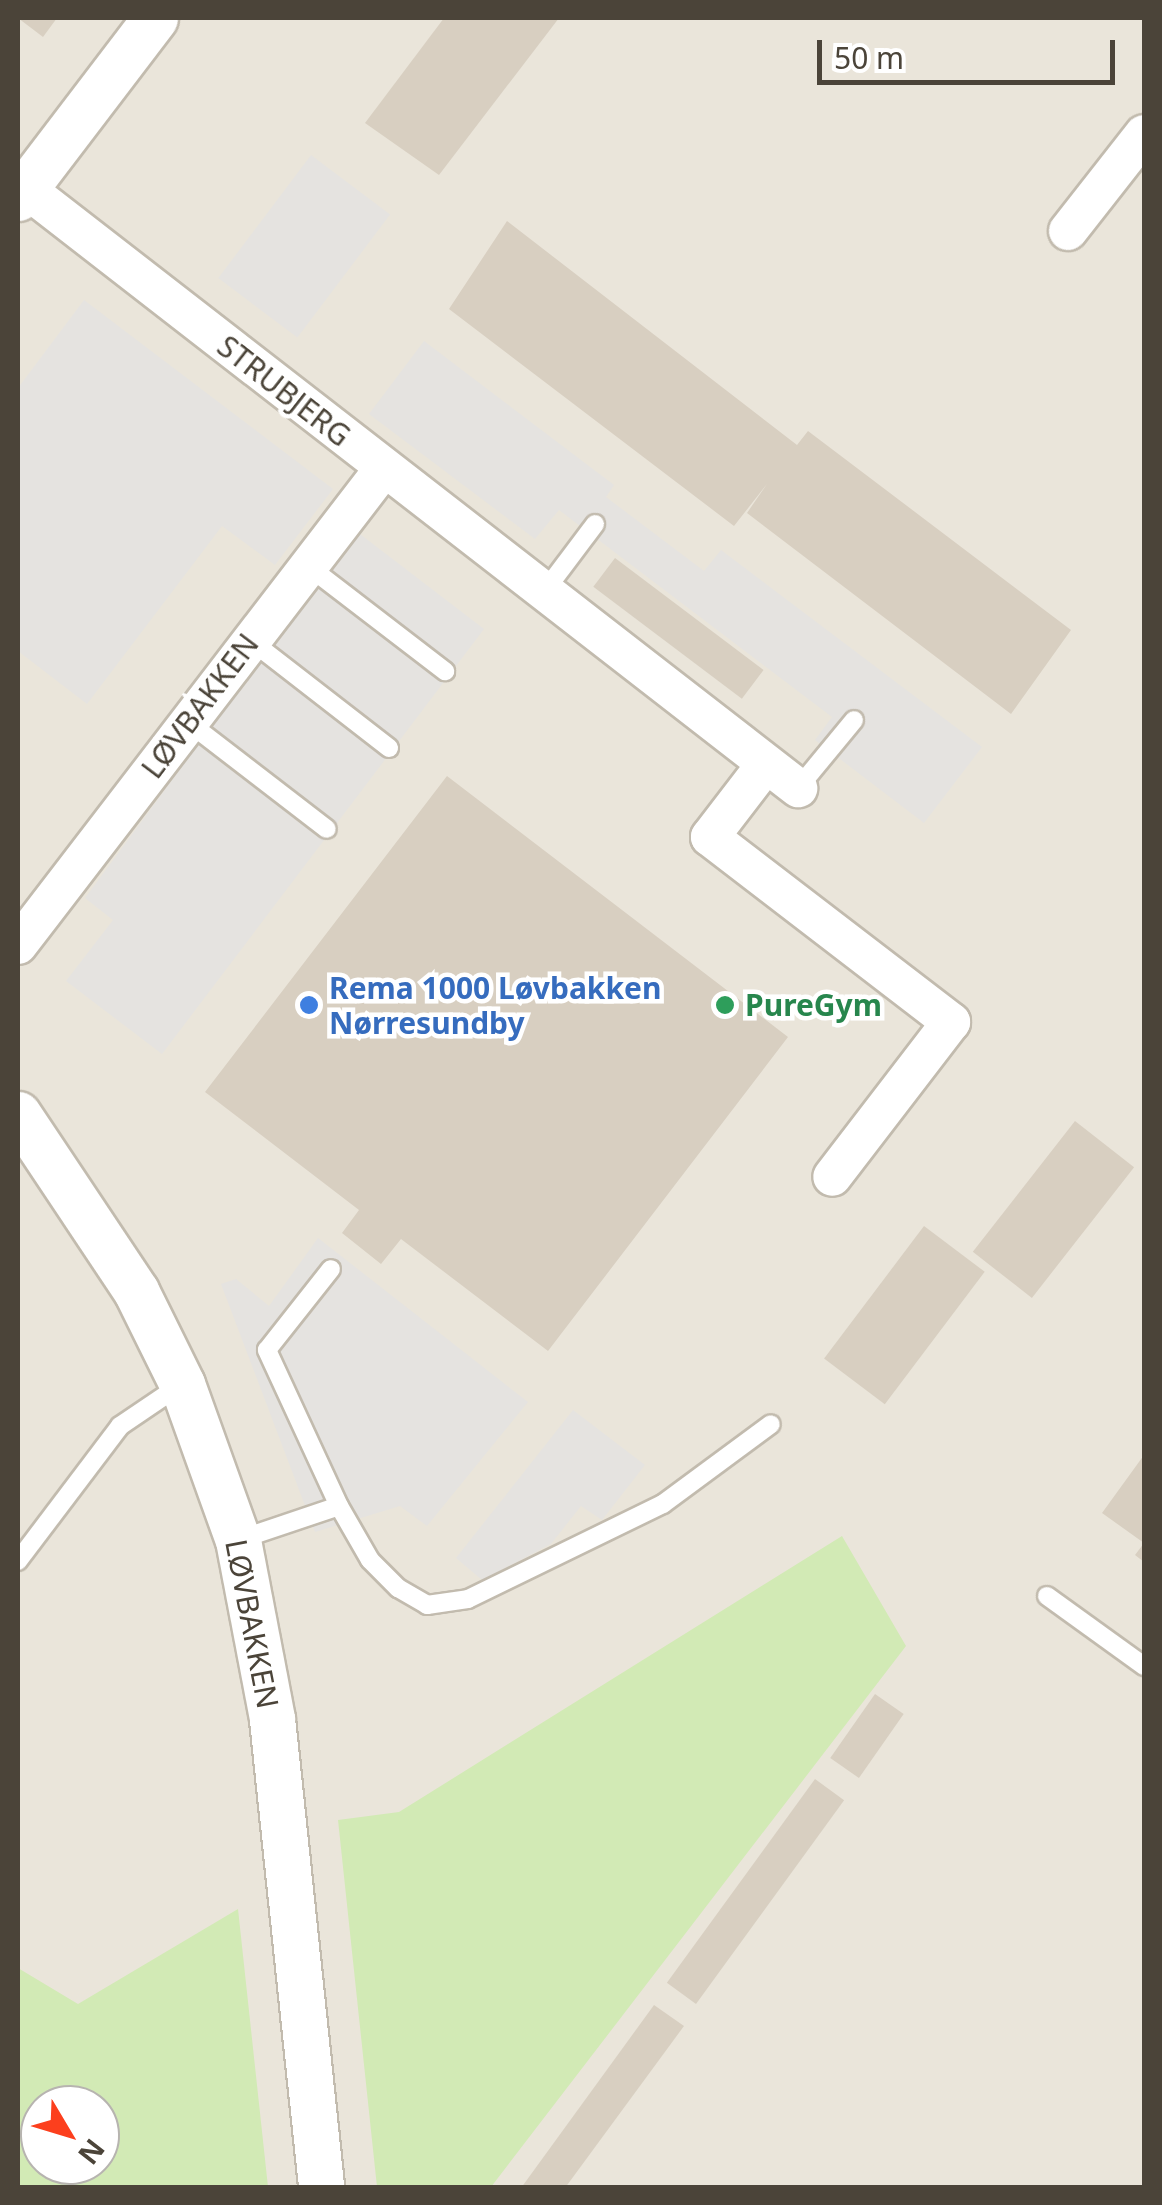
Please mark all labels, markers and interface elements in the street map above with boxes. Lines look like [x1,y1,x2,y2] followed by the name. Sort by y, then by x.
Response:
[822,20,1120,82] scale bar
[834,37,904,78] text: 50 m
[210,328,358,454] street label: STRUBJERG
[134,627,266,785] street label: LØVBAKKEN
[329,970,661,1040] place label: Rema 1000 Løvbakken Nørresundby
[745,987,882,1023] place label: PureGym
[298,994,320,1016] marker: Rema 1000 Løvbakken Nørresundby
[714,994,736,1016] marker: PureGym
[218,1536,286,1712] street label: LØVBAKKEN
[20,2085,120,2185] north arrow
[70,2132,114,2173] text: N

